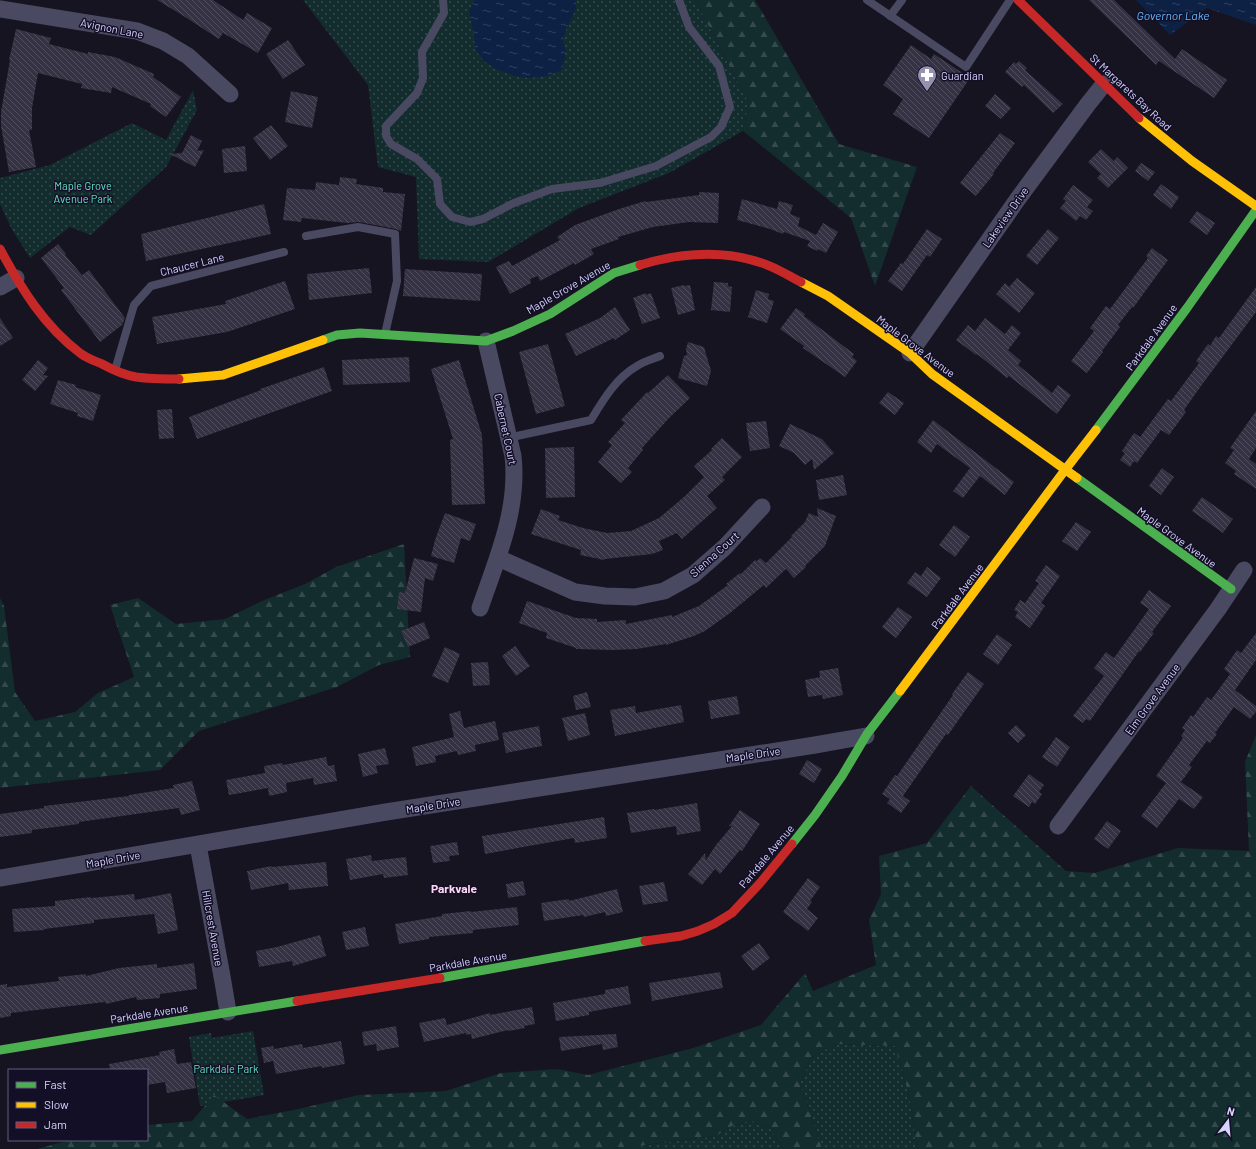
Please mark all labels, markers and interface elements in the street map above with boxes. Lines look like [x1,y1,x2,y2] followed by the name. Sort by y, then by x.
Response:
[1137,8,1209,22] water label: Governor Lake
[79,16,145,40] street label: Avignon Lane
[1088,51,1174,133] street label: St Margarets Bay Road
[916,64,938,92] pharmacy icon: Guardian
[941,69,984,82] place label: Guardian
[54,179,113,205] park label: Maple Grove Avenue Park
[979,184,1031,250] street label: Lakeview Drive
[159,250,225,278] street label: Chaucer Lane
[524,258,612,316] street label: Maple Grove Avenue
[1123,301,1179,373] street label: Parkdale Avenue
[874,312,958,380] street label: Maple Grove Avenue
[492,392,520,466] street label: Cabernet Court
[1135,504,1219,570] street label: Maple Grove Avenue
[687,529,741,579] street label: Sienna Court
[928,561,986,631] street label: Parkdale Avenue
[1122,661,1182,737] street label: Elm Grove Avenue
[725,744,781,764] street label: Maple Drive
[405,794,461,816] street label: Maple Drive
[736,822,796,890] street label: Parkdale Avenue
[85,848,141,870] street label: Maple Drive
[431,881,478,895] district label: Parkvale
[200,889,226,967] street label: Hillcrest Avenue
[428,948,508,974] street label: Parkdale Avenue
[109,1000,189,1026] street label: Parkdale Avenue
[193,1062,259,1075] park label: Parkdale Park
[8,1069,148,1141] legend
[44,1077,67,1091] text: Fast
[44,1097,69,1111] text: Slow
[1208,1101,1248,1141] north arrow
[1226,1104,1236,1118] text: N
[44,1117,67,1131] text: Jam

